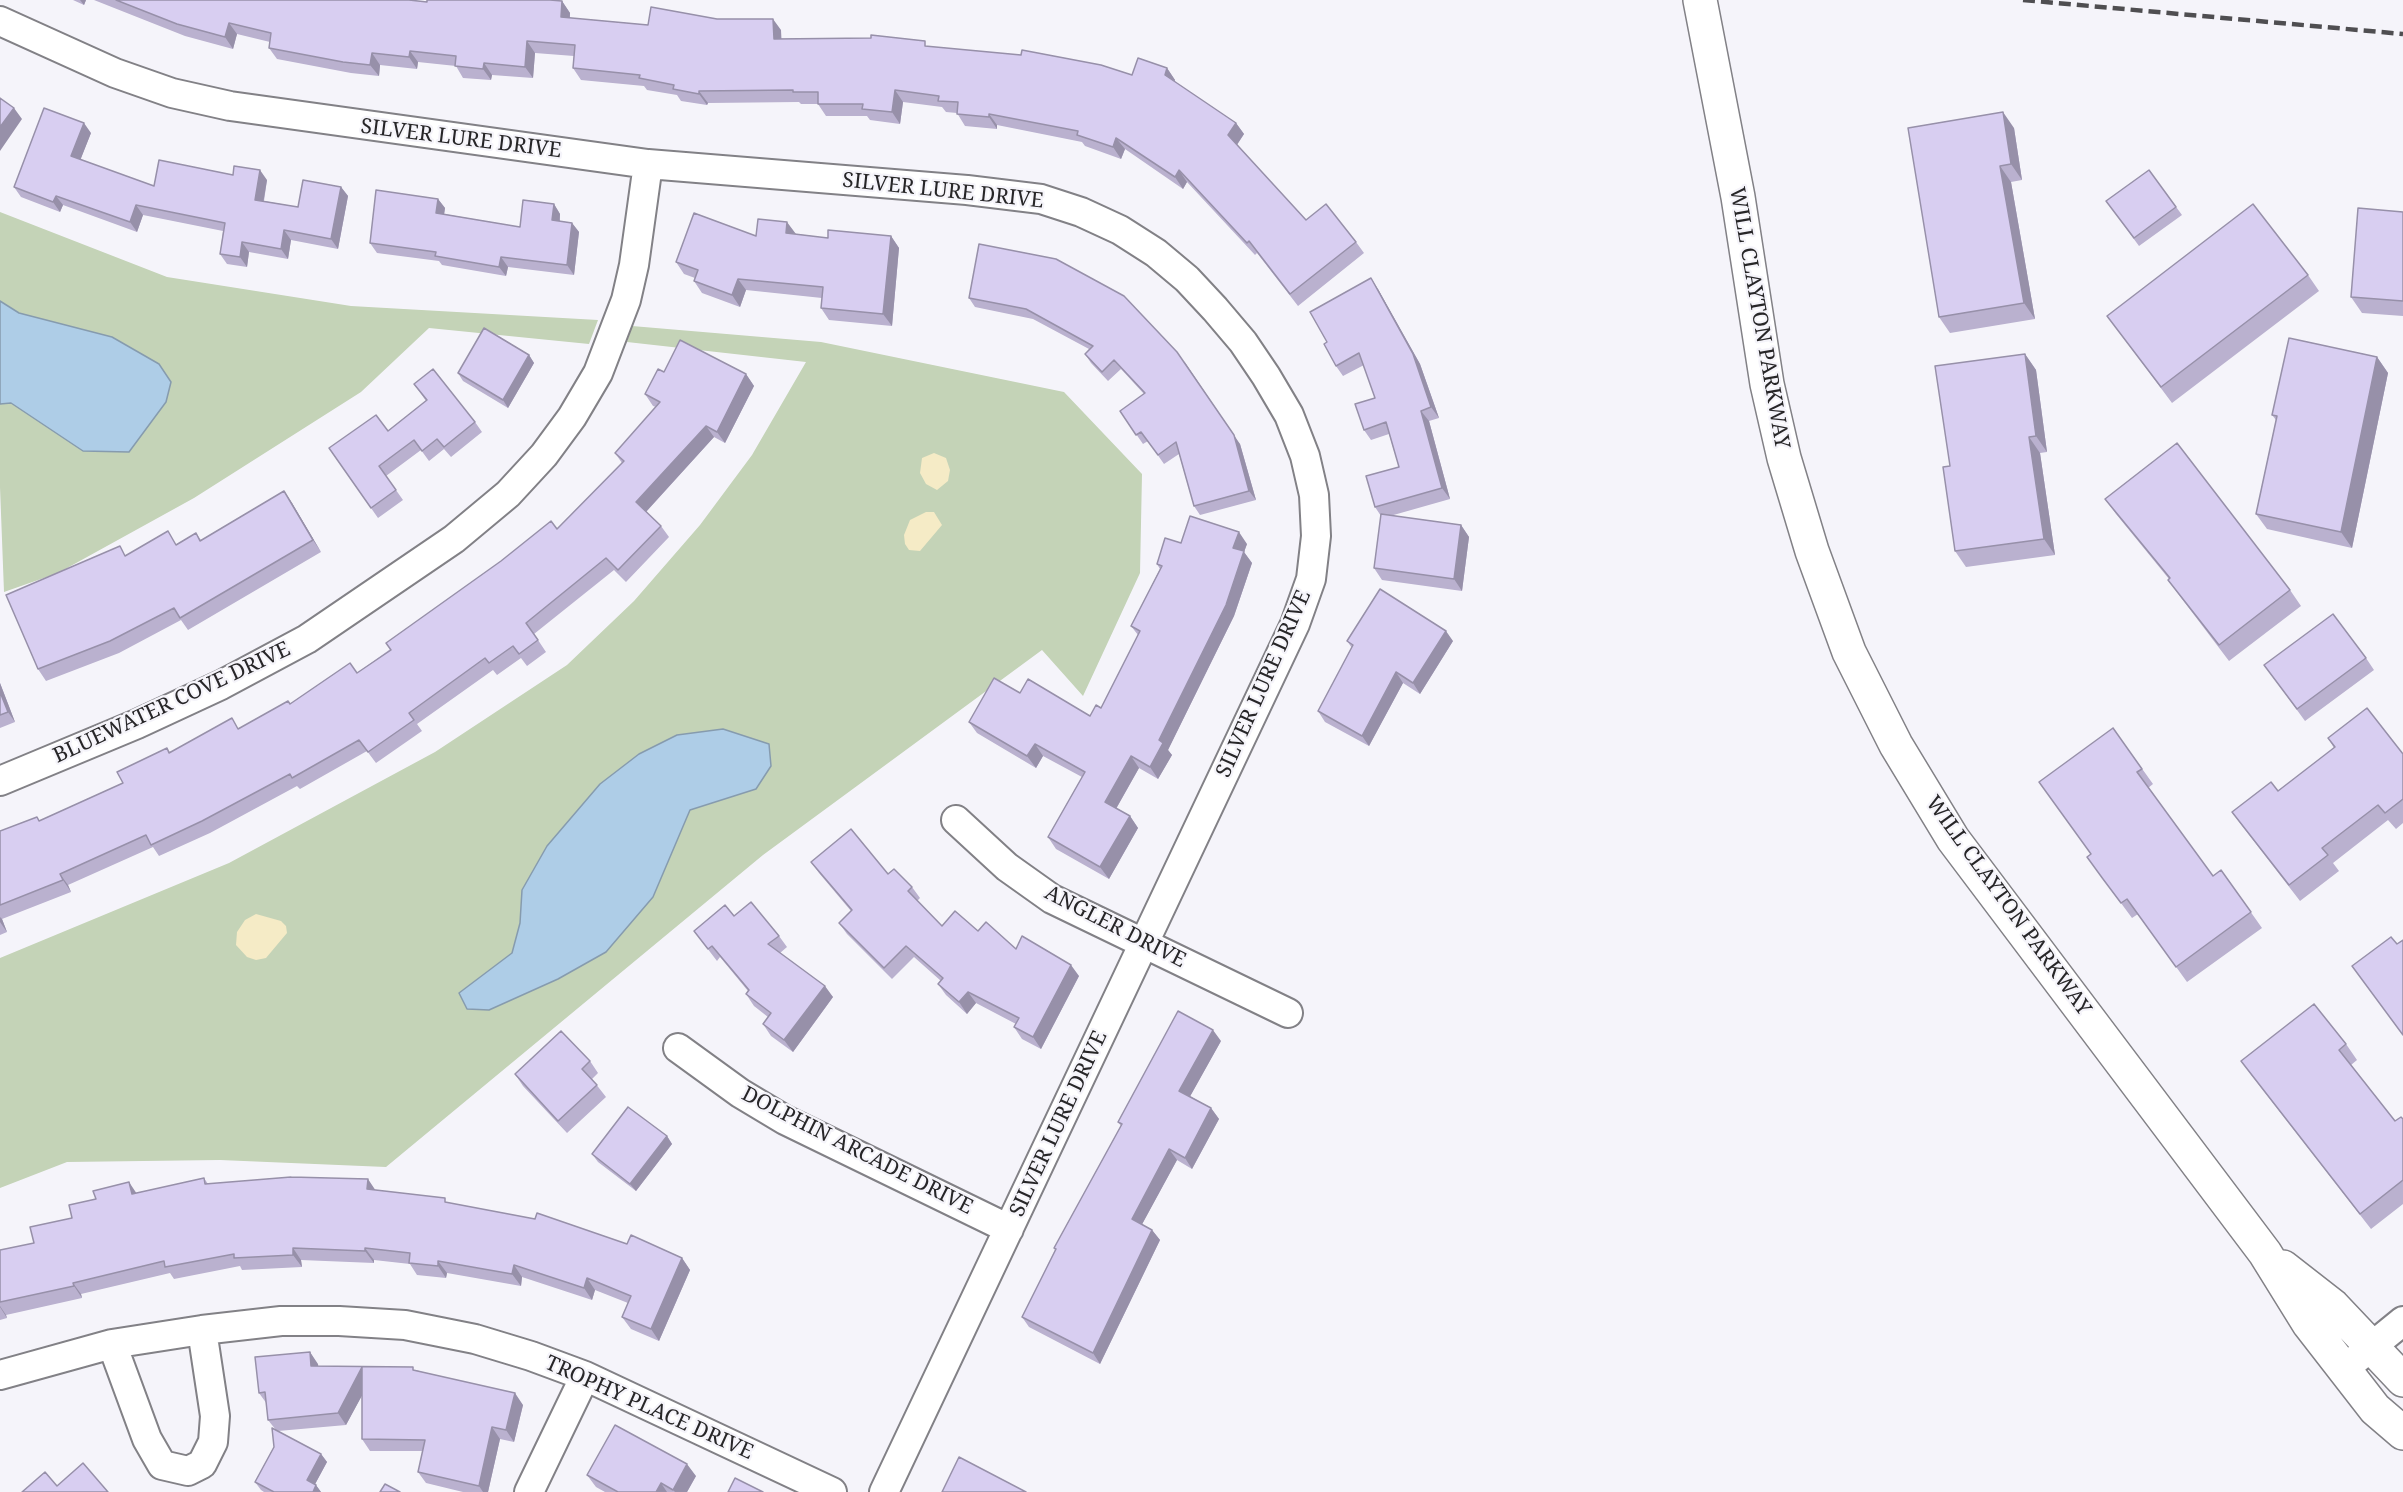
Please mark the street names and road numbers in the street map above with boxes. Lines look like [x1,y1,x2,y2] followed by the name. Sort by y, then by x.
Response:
[359,114,563,164] street label: SILVER LURE DRIVE
[841,168,1045,214] street label: SILVER LURE DRIVE
[1724,185,1794,451] street label: WILL CLAYTON PARKWAY
[1211,587,1317,781] street label: SILVER LURE DRIVE
[50,637,294,769] street label: BLUEWATER COVE DRIVE
[1920,791,2096,1021] street label: WILL CLAYTON PARKWAY
[1040,881,1190,973] street label: ANGLER DRIVE
[1005,1027,1113,1221] street label: SILVER LURE DRIVE
[737,1082,977,1220] street label: DOLPHIN ARCADE DRIVE
[541,1351,757,1465] street label: TROPHY PLACE DRIVE

